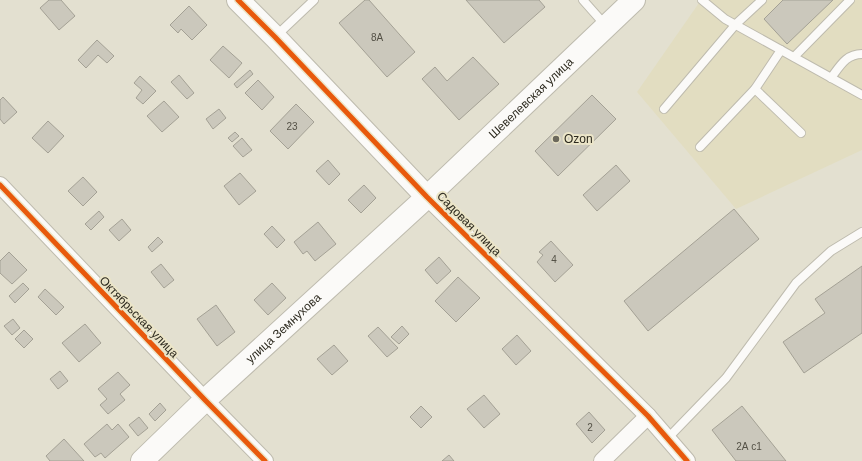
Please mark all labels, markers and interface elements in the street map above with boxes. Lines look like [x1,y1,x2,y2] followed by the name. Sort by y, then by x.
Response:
[371,32,383,43] house number: 8А
[486,54,576,141] street label: Шевелевская улица
[286,121,298,132] house number: 23
[564,132,593,146] place label: Ozon
[551,134,561,144] marker: Ozon
[434,189,504,259] street label: Садовая улица
[551,254,557,265] house number: 4
[97,273,182,361] street label: Октябрьская улица
[243,290,324,366] street label: улица Земнухова
[587,422,593,433] house number: 2
[736,441,762,452] house number: 2А с1

